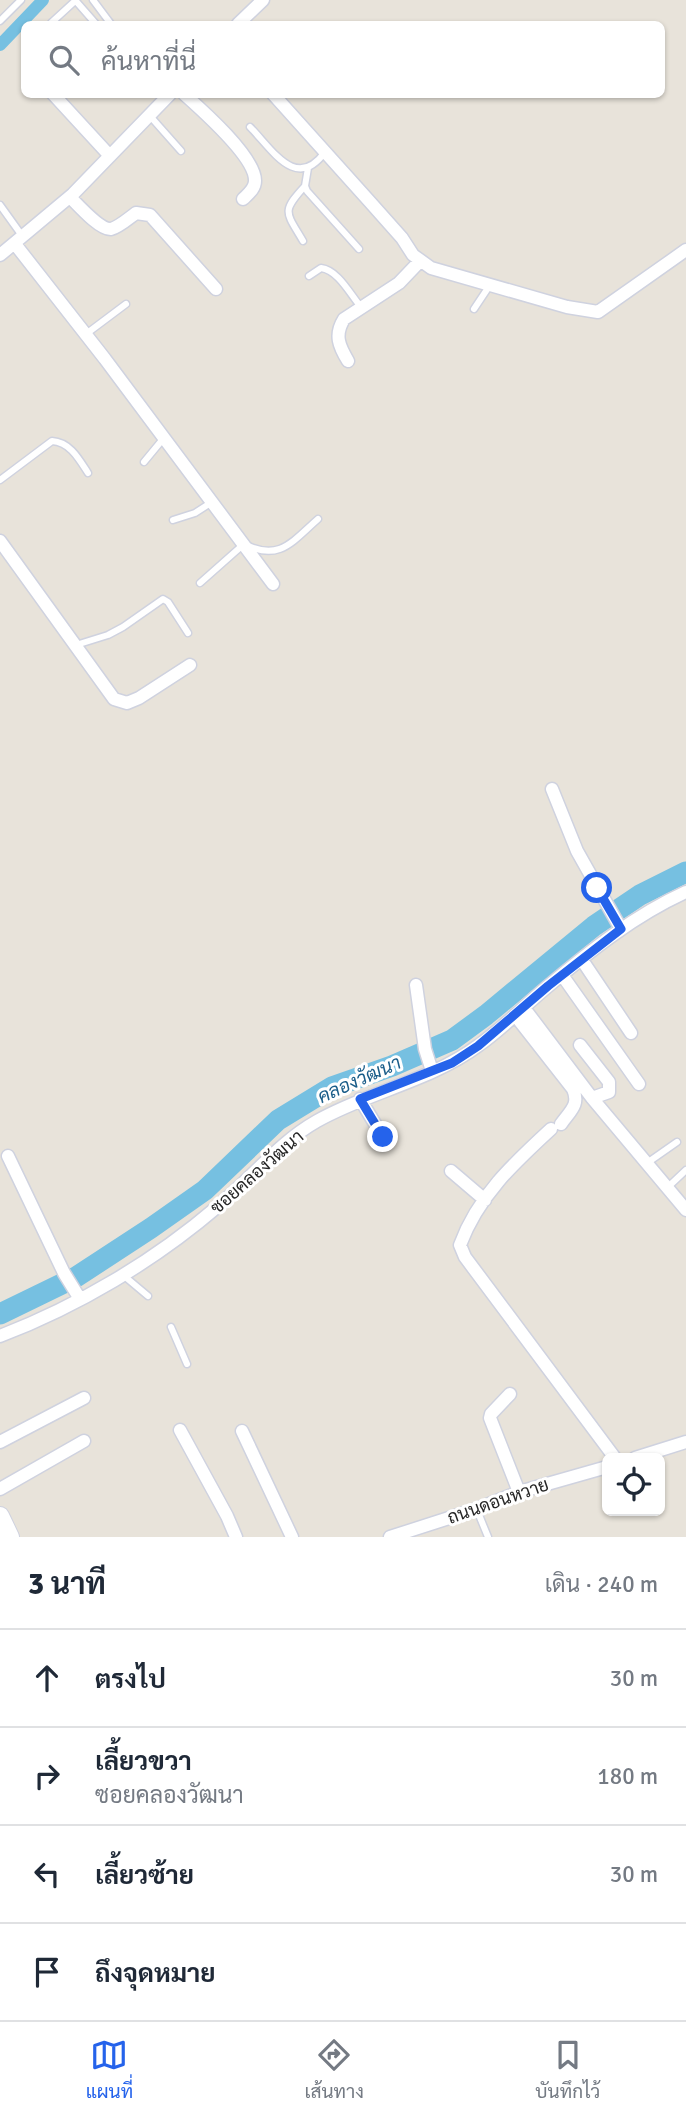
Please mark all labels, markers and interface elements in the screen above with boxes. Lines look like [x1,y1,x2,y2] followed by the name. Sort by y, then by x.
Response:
[21,21,665,98] search box
[45,41,83,79] icon: search
[101,46,196,78] text: ค้นหาที่นี่
[581,872,612,903] route start
[314,1051,405,1109] water label: คลองวัฒนา
[367,1121,398,1152] route end
[206,1126,308,1218] street label: ซอยคลองวัฒนา
[602,1453,665,1516] map controls
[602,1453,665,1516] button: locate
[444,1473,552,1529] street label: ถนนดอนหวาย
[28,1566,106,1603] text: 3 นาที
[545,1570,658,1599] text: เดิน · 240 m
[28,1659,66,1697] icon: ahead
[95,1664,166,1696] text: ตรงไป
[610,1664,658,1693] text: 30 m
[95,1746,192,1778] text: เลี้ยวขวา
[28,1757,66,1795] icon: right
[597,1762,658,1791] text: 180 m
[95,1781,244,1810] text: ซอยคลองวัฒนา
[28,1855,66,1893] icon: left
[95,1860,194,1892] text: เลี้ยวซ้าย
[610,1860,658,1889] text: 30 m
[28,1953,66,1991] icon: arrive
[95,1958,216,1990] text: ถึงจุดหมาย
[86,2036,133,2104] tab: แผนที่
[305,2036,364,2104] tab: เส้นทาง
[535,2036,600,2104] tab: บันทึกไว้

